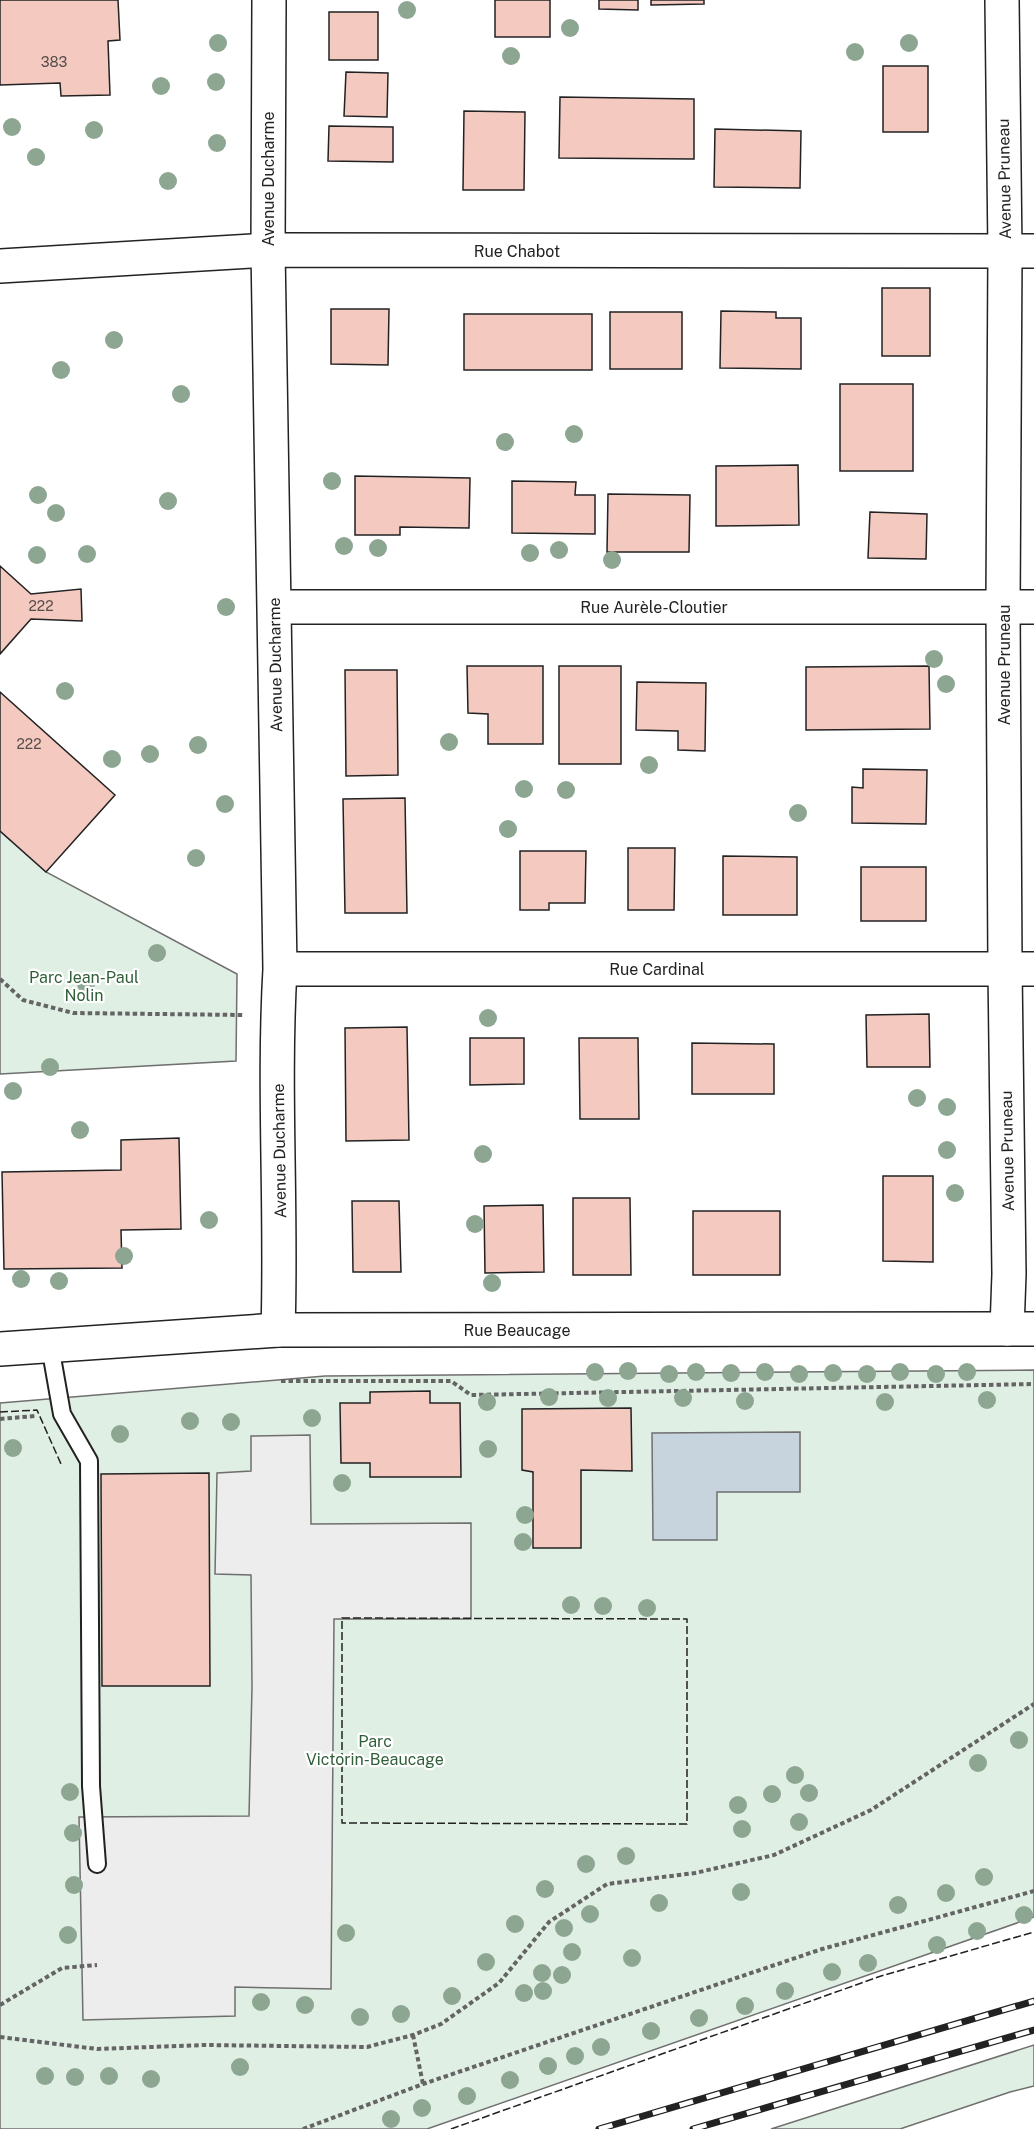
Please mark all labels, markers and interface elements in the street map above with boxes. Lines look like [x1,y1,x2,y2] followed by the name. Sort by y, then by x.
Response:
[41,54,67,70] house number: 383
[259,112,278,246] street label: Avenue Ducharme
[994,118,1015,240] street label: Avenue Pruneau
[474,242,560,261] street label: Rue Chabot
[265,597,286,733] street label: Avenue Ducharme
[28,598,54,614] house number: 222
[580,598,728,617] street label: Rue Aurèle-Cloutier
[995,605,1014,725] street label: Avenue Pruneau
[16,736,42,752] house number: 222
[609,960,705,979] street label: Rue Cardinal
[29,968,139,1005] park label: Parc Jean-Paul Nolin
[269,1083,290,1219] street label: Avenue Ducharme
[997,1090,1018,1212] street label: Avenue Pruneau
[464,1321,570,1340] street label: Rue Beaucage
[306,1732,444,1769] park label: Parc Victorin-Beaucage

